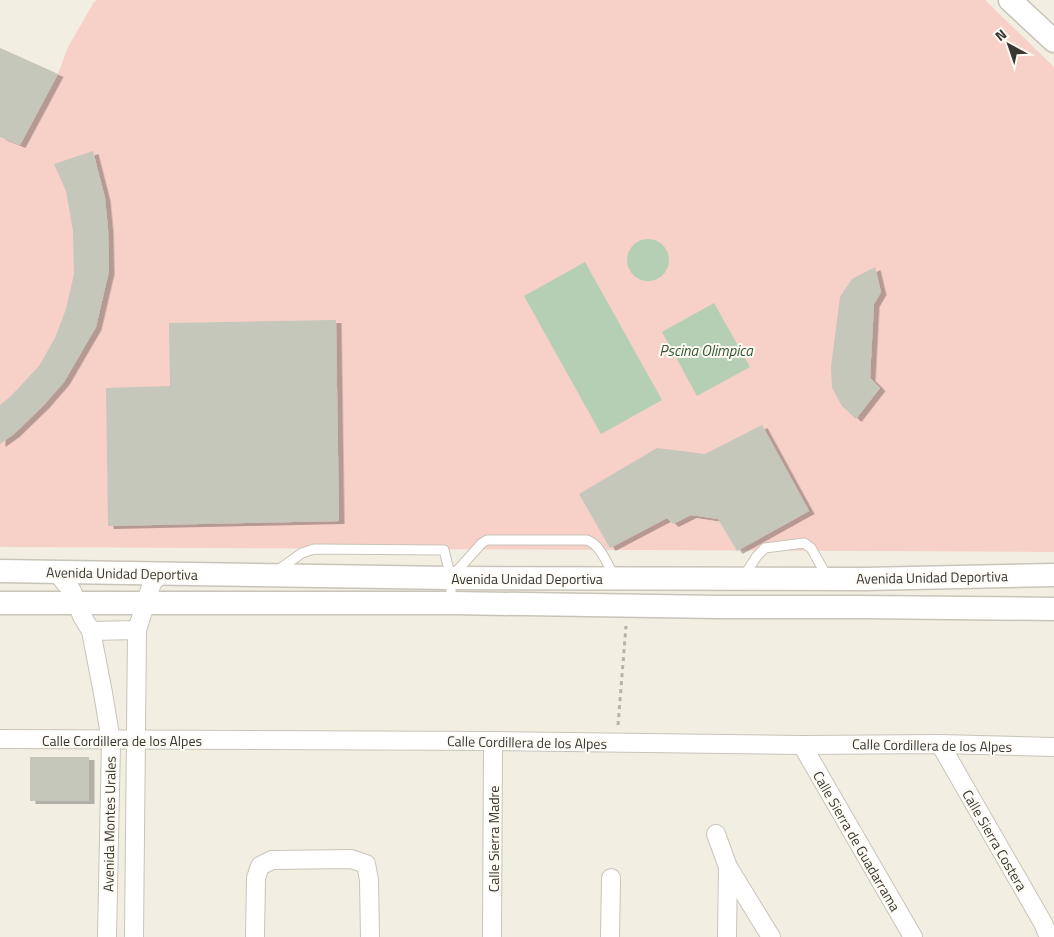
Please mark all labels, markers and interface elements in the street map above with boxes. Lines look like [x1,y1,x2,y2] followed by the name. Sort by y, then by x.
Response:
[984,20,1034,70] north arrow
[990,23,1011,46] text: N
[659,339,754,362] water label: Pscina Olimpica
[46,561,198,585] street label: Avenida Unidad Deportiva
[856,565,1008,589] street label: Avenida Unidad Deportiva
[451,568,603,589] street label: Avenida Unidad Deportiva
[42,730,202,751] street label: Calle Cordillera de los Alpes
[447,730,607,754] street label: Calle Cordillera de los Alpes
[852,733,1012,757] street label: Calle Cordillera de los Alpes
[97,756,121,892] street label: Avenida Montes Urales
[808,767,906,915] street label: Calle Sierra de Guadarrama
[957,785,1033,895] street label: Calle Sierra Costera
[483,786,504,892] street label: Calle Sierra Madre

